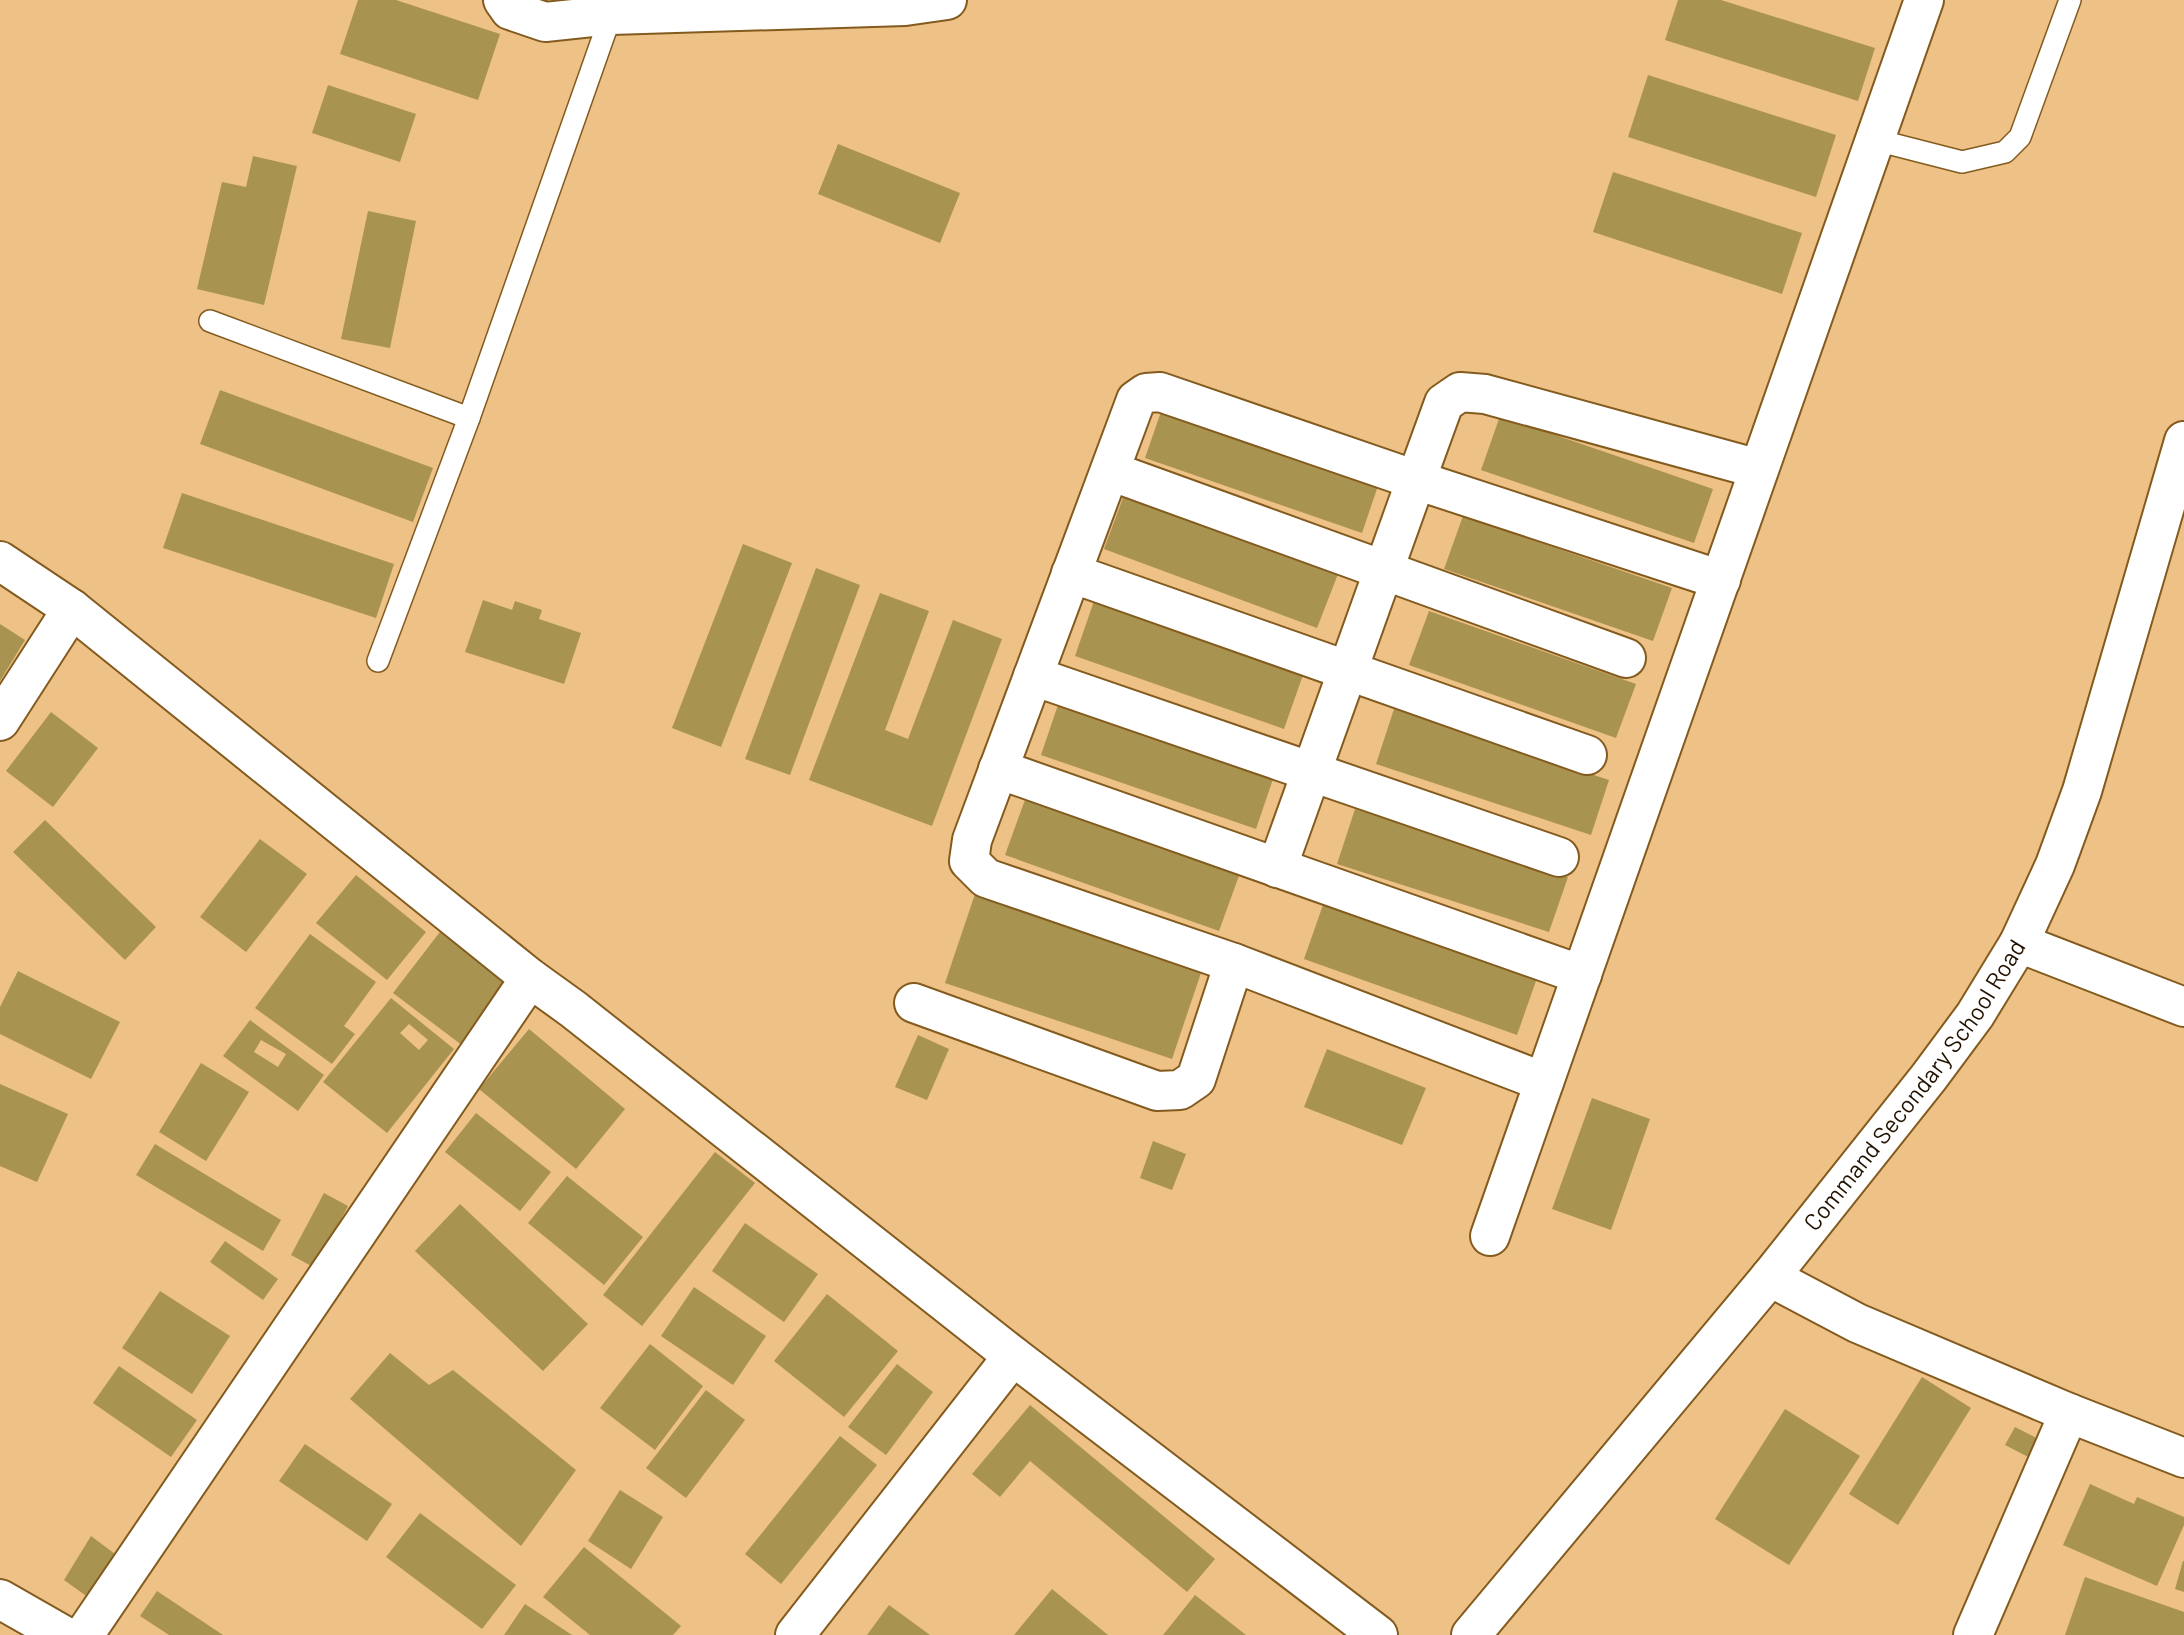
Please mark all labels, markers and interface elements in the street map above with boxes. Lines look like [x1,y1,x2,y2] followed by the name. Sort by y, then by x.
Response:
[1797,934,2031,1236] street label: Command Secondary School Road

